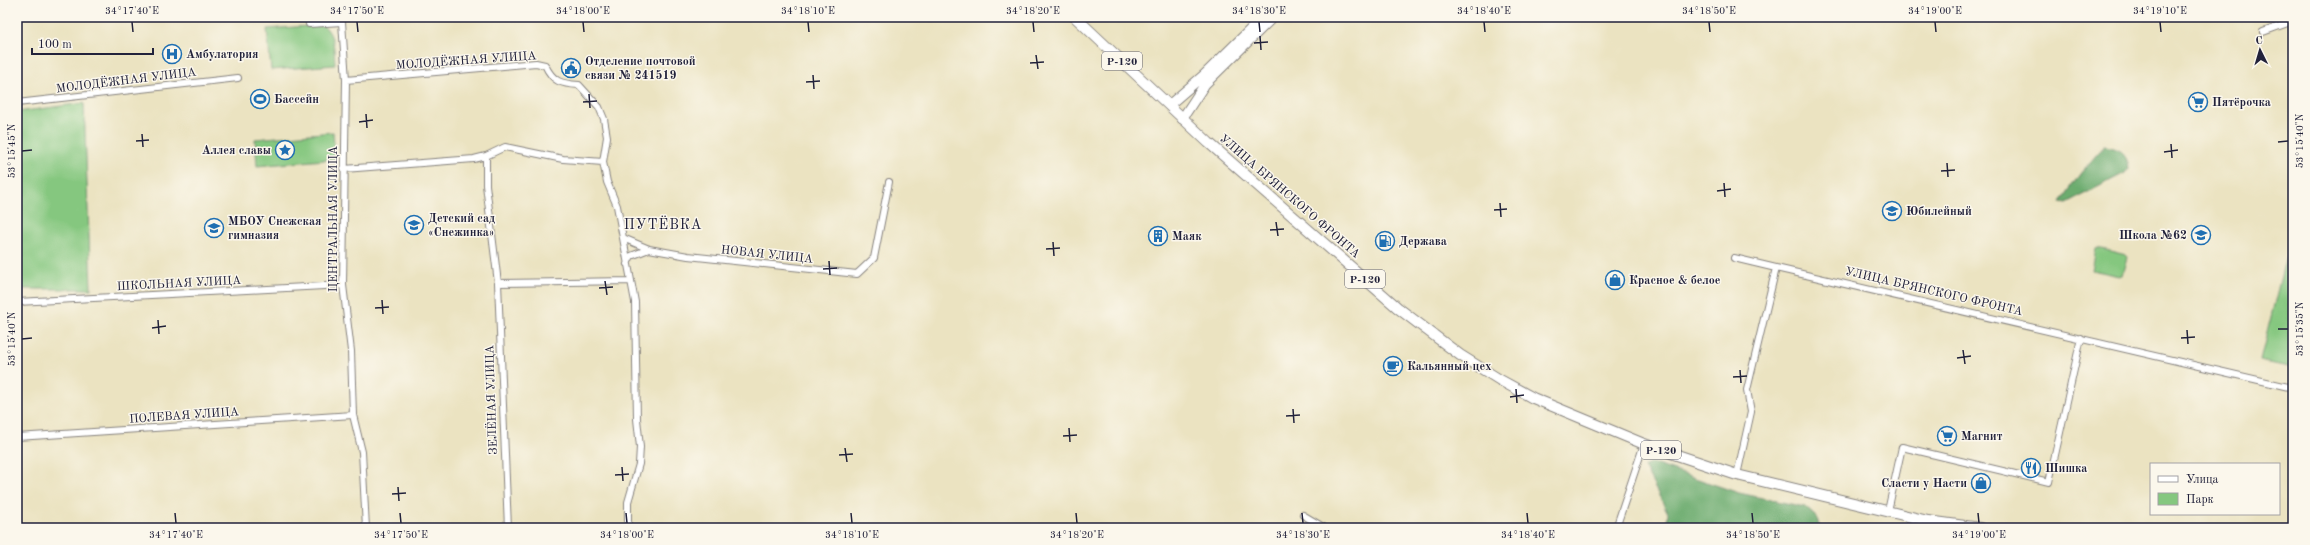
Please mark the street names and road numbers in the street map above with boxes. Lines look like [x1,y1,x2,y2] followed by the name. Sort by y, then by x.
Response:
[395,46,537,72] street label: МОЛОДЁЖНАЯ УЛИЦА
[1102,52,1142,70] road number: Р-120
[55,62,197,96] street label: МОЛОДЁЖНАЯ УЛИЦА
[1217,133,1362,261] street label: УЛИЦА БРЯНСКОГО ФРОНТА
[328,146,340,292] street label: ЦЕНТРАЛЬНАЯ УЛИЦА
[720,244,814,266] street label: НОВАЯ УЛИЦА
[1844,266,2024,318] street label: УЛИЦА БРЯНСКОГО ФРОНТА
[1345,270,1385,288] road number: Р-120
[117,275,242,293] street label: ШКОЛЬНАЯ УЛИЦА
[480,345,500,455] street label: ЗЕЛЁНАЯ УЛИЦА
[129,406,239,426] street label: ПОЛЕВАЯ УЛИЦА
[1641,441,1681,459] road number: Р-120

